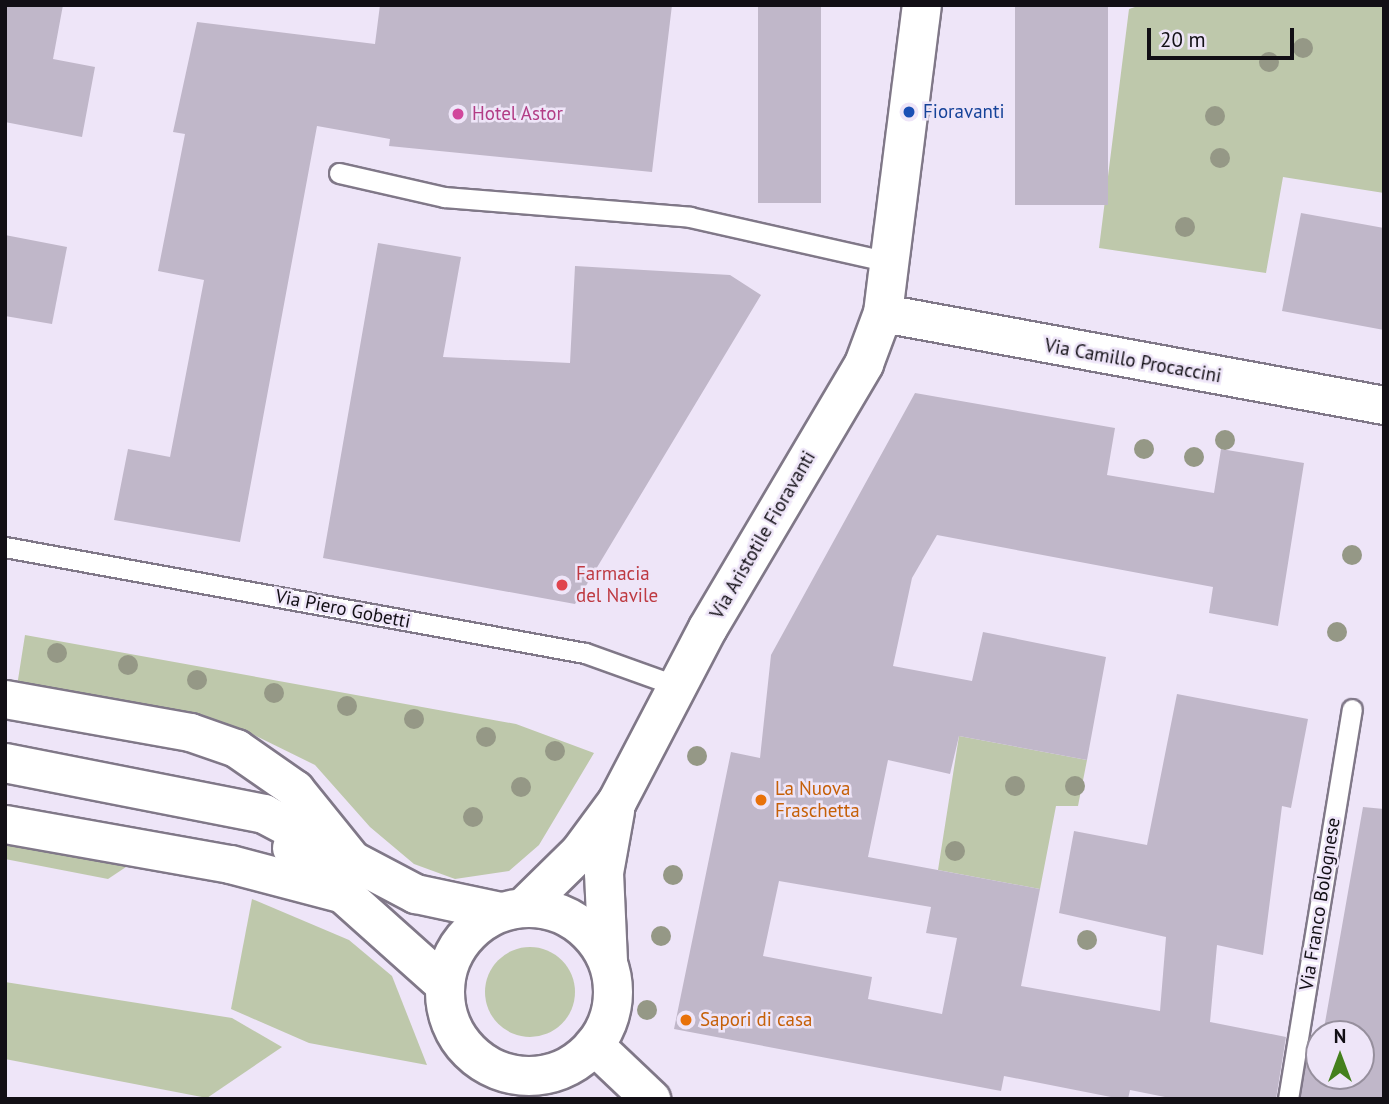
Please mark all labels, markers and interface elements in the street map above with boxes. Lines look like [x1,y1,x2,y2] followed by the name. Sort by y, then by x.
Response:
[1151,14,1298,58] scale bar
[1160,26,1206,53] text: 20 m
[923,101,1004,123] place label: Fioravanti
[472,103,563,125] place label: Hotel Astor
[901,104,917,120] marker: Fioravanti
[450,106,466,122] marker: Hotel Astor
[1043,334,1223,388] street label: Via Camillo Procaccini
[705,447,821,623] street label: Via Aristotile Fioravanti
[576,563,658,607] place label: Farmacia del Navile
[554,577,570,593] marker: Farmacia del Navile
[274,585,412,633] street label: Via Piero Gobetti
[775,778,860,822] place label: La Nuova Fraschetta
[753,792,769,808] marker: La Nuova Fraschetta
[1295,816,1345,992] street label: Via Franco Bolognese
[700,1009,812,1031] place label: Sapori di casa
[678,1012,694,1028] marker: Sapori di casa
[1305,1020,1375,1090] north arrow
[1334,1024,1346,1048] text: N

